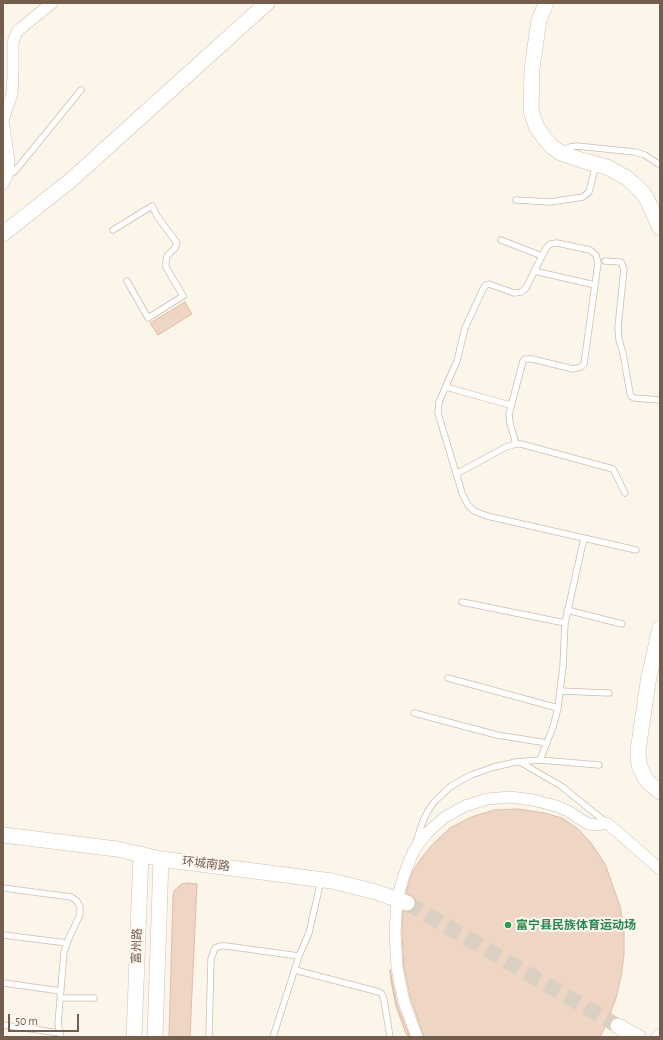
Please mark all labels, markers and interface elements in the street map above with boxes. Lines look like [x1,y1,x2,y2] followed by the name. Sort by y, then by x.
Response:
[181,854,231,874] street label: 环城南路
[516,918,636,932] place label: 富宁县民族体育运动场
[503,920,513,930] marker: 富宁县民族体育运动场
[129,928,145,964] street label: 富州路
[10,1006,81,1032] scale bar
[15,1015,38,1027] text: 50 m

